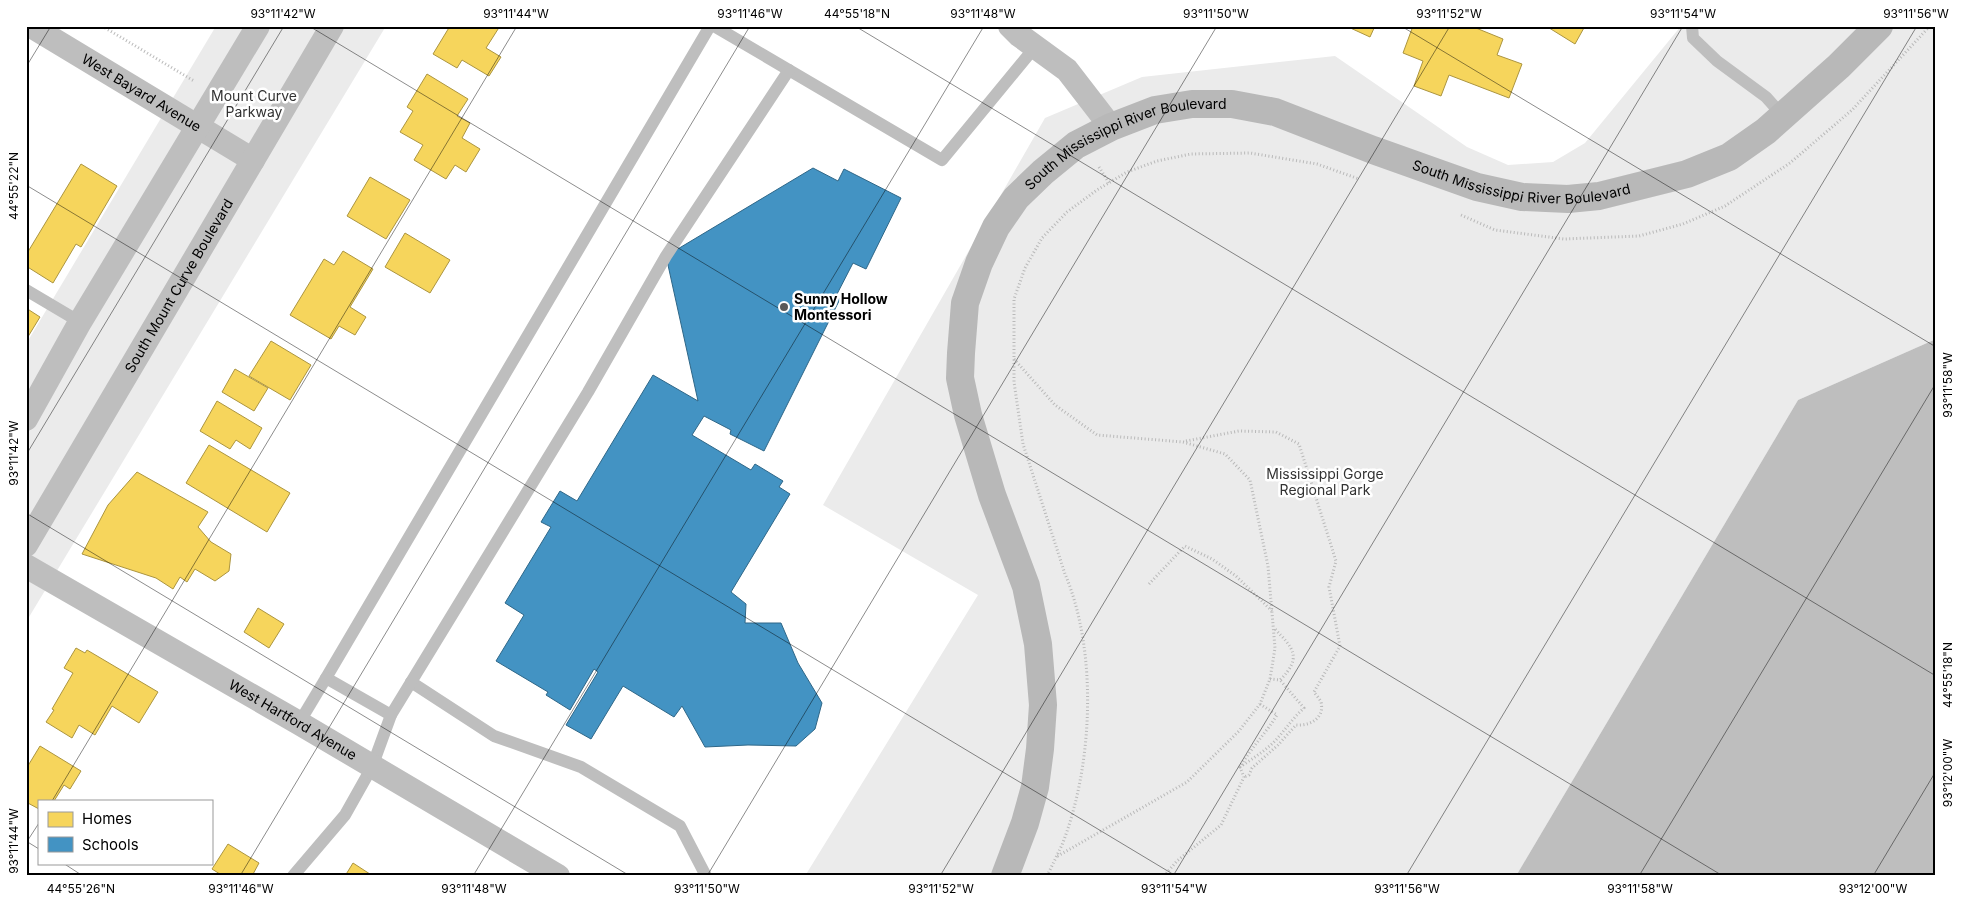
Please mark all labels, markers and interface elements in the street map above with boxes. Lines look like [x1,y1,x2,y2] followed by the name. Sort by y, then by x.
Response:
[250,6,316,21] text: 93°11'42"W
[483,6,549,21] text: 93°11'44"W
[717,6,783,21] text: 93°11'46"W
[824,6,890,21] text: 44°55'18"N
[950,6,1016,21] text: 93°11'48"W
[1183,6,1249,21] text: 93°11'50"W
[1416,6,1482,21] text: 93°11'52"W
[1650,6,1716,21] text: 93°11'54"W
[1883,6,1949,21] text: 93°11'56"W
[79,50,205,135] street label: West Bayard Avenue
[211,87,297,120] park label: Mount Curve Parkway
[1021,95,1226,193] street label: South Mississippi River Boulevard
[6,152,21,220] text: 44°55'22"N
[1410,156,1632,207] street label: South Mississippi River Boulevard
[121,196,236,375] street label: South Mount Curve Boulevard
[794,290,888,323] place label: Sunny Hollow Montessori
[778,301,790,313] marker: Sunny Hollow Montessori
[1940,352,1955,418] text: 93°11'58"W
[6,420,21,486] text: 93°11'42"W
[1266,465,1384,498] park label: Mississippi Gorge Regional Park
[1940,642,1955,708] text: 44°55'18"N
[226,676,360,763] street label: West Hartford Avenue
[1940,739,1955,807] text: 93°12'00"W
[38,800,212,864] legend
[6,808,21,874] text: 93°11'44"W
[82,809,132,828] text: Homes
[82,835,139,854] text: Schools
[47,881,115,896] text: 44°55'26"N
[208,881,274,896] text: 93°11'46"W
[441,881,507,896] text: 93°11'48"W
[674,881,740,896] text: 93°11'50"W
[908,881,974,896] text: 93°11'52"W
[1141,881,1207,896] text: 93°11'54"W
[1374,881,1440,896] text: 93°11'56"W
[1607,881,1673,896] text: 93°11'58"W
[1839,881,1907,896] text: 93°12'00"W

